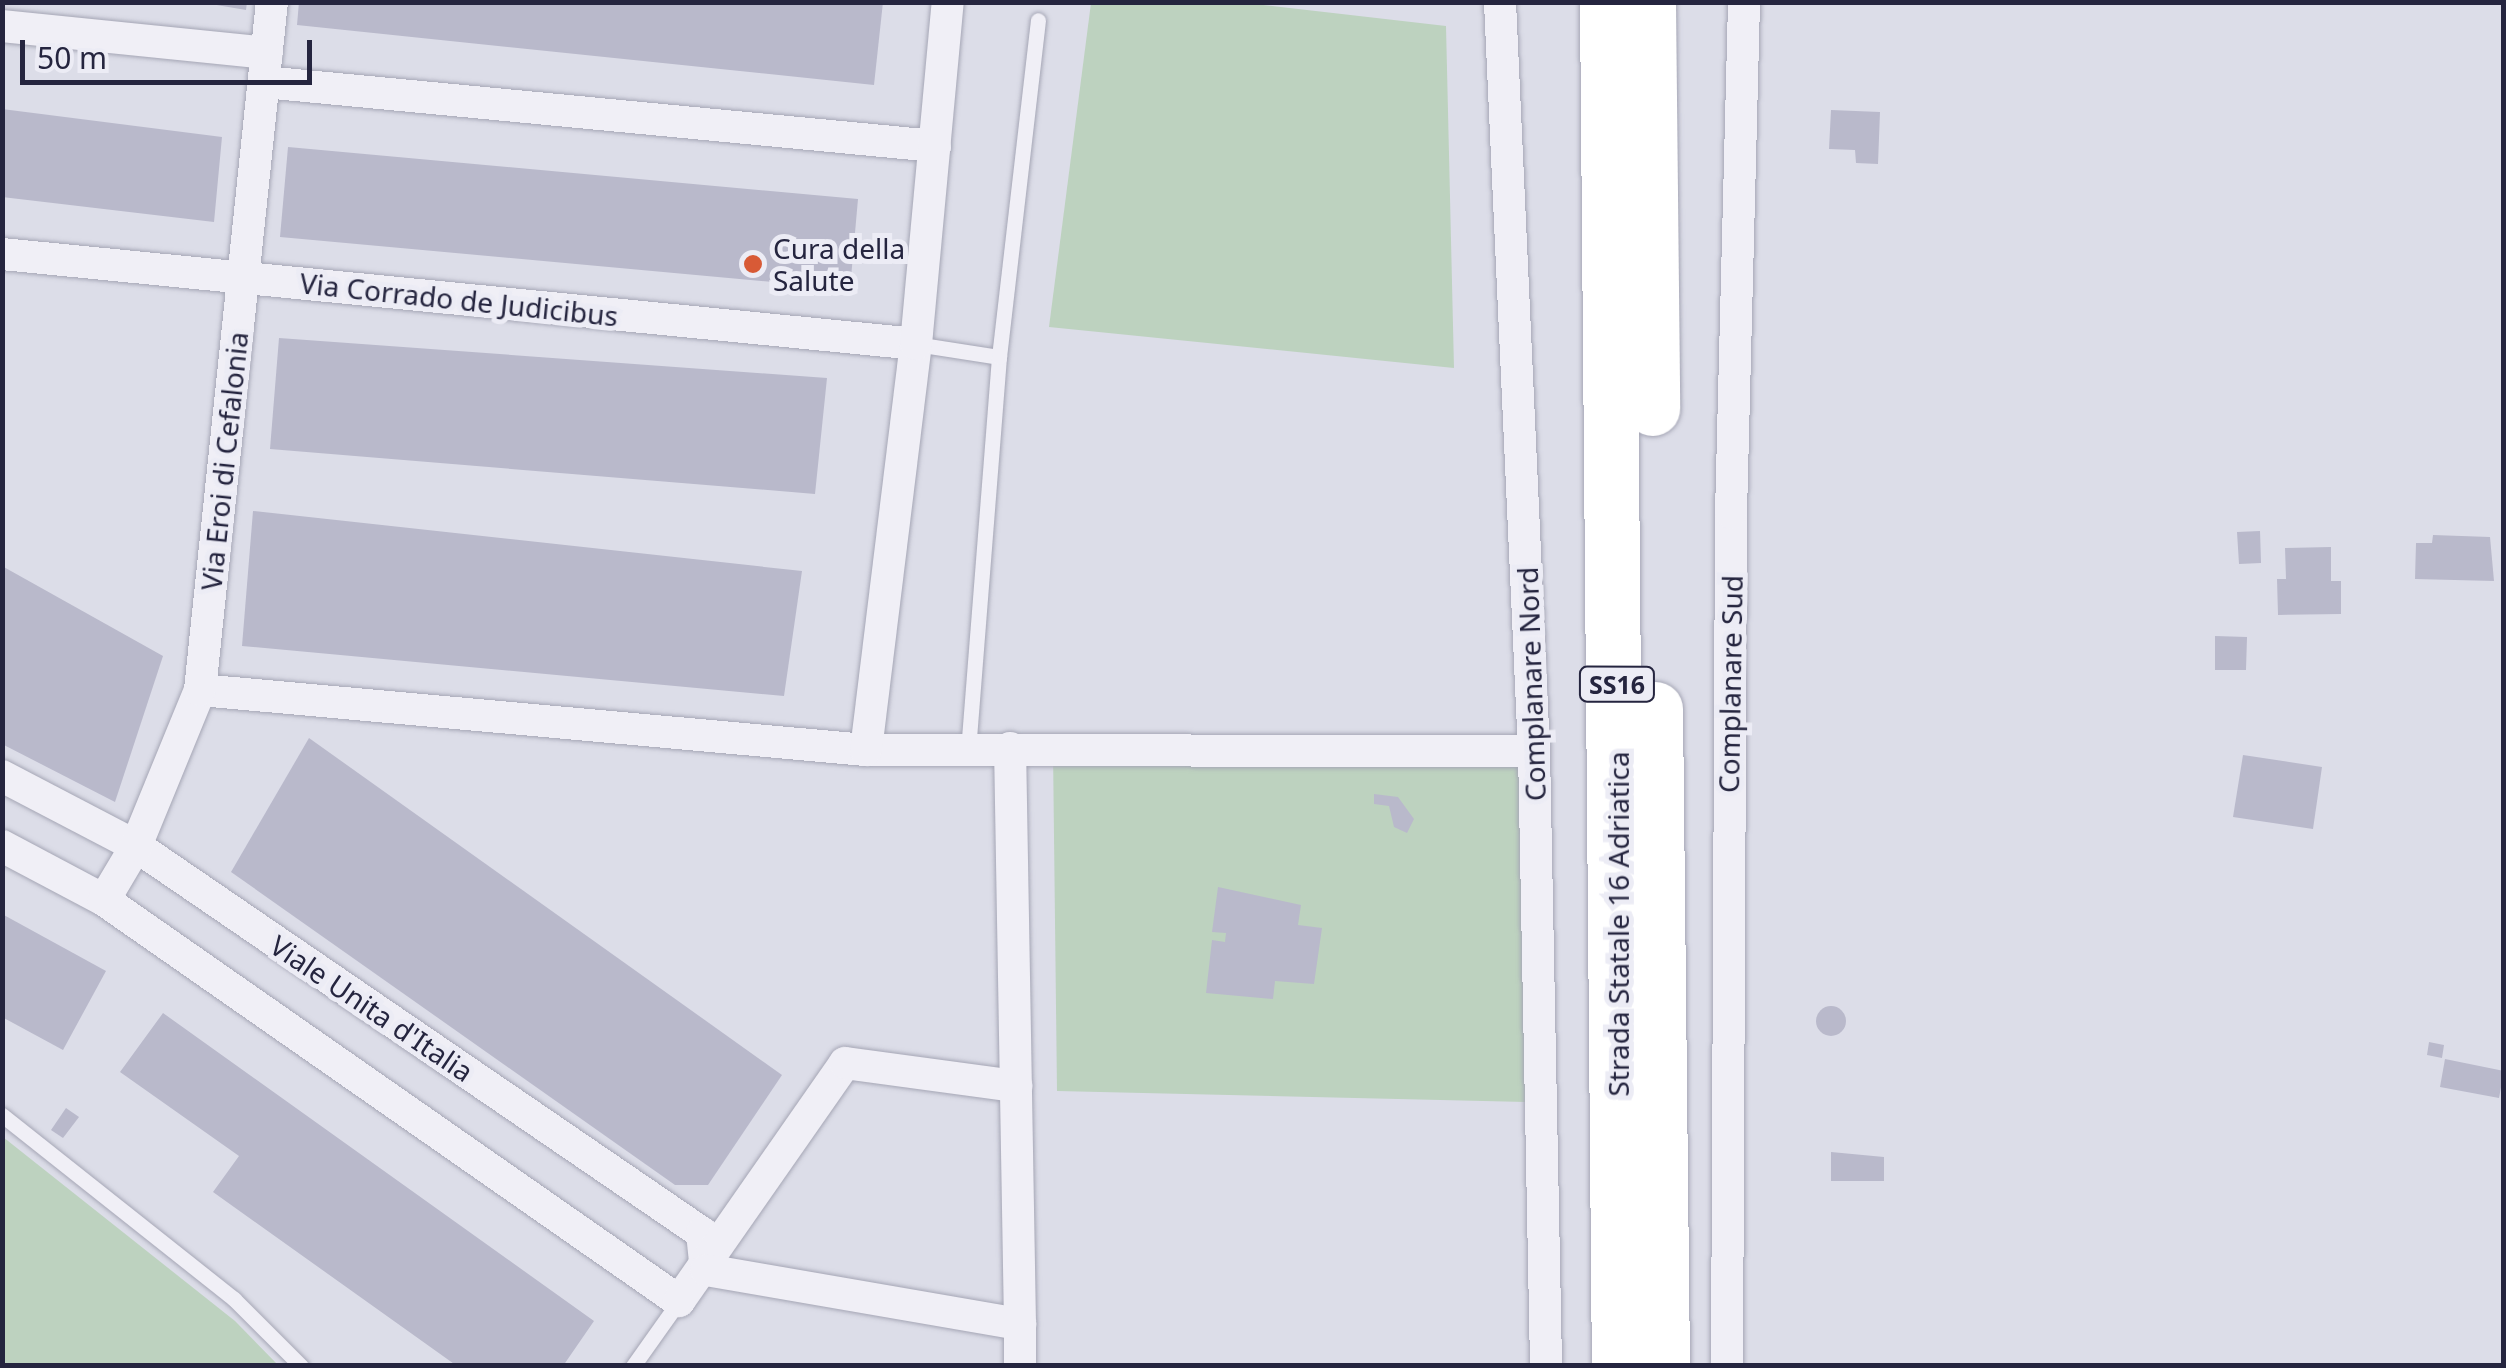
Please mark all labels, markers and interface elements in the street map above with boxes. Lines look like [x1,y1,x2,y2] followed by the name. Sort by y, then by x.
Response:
[25,20,318,82] scale bar
[37,37,107,78] text: 50 m
[773,231,905,297] place label: Cura della Salute
[742,253,764,275] marker: Cura della Salute
[298,266,620,332] street label: Via Corrado de Judicibus
[194,330,254,592] street label: Via Eroi di Cefalonia
[1510,566,1552,802] street label: Complanare Nord
[1711,575,1749,793] street label: Complanare Sud
[1577,664,1657,704] road number: SS16
[1601,751,1635,1097] street label: Strada Statale 16 Adriatica
[264,928,480,1088] street label: Viale Unita d'Italia

